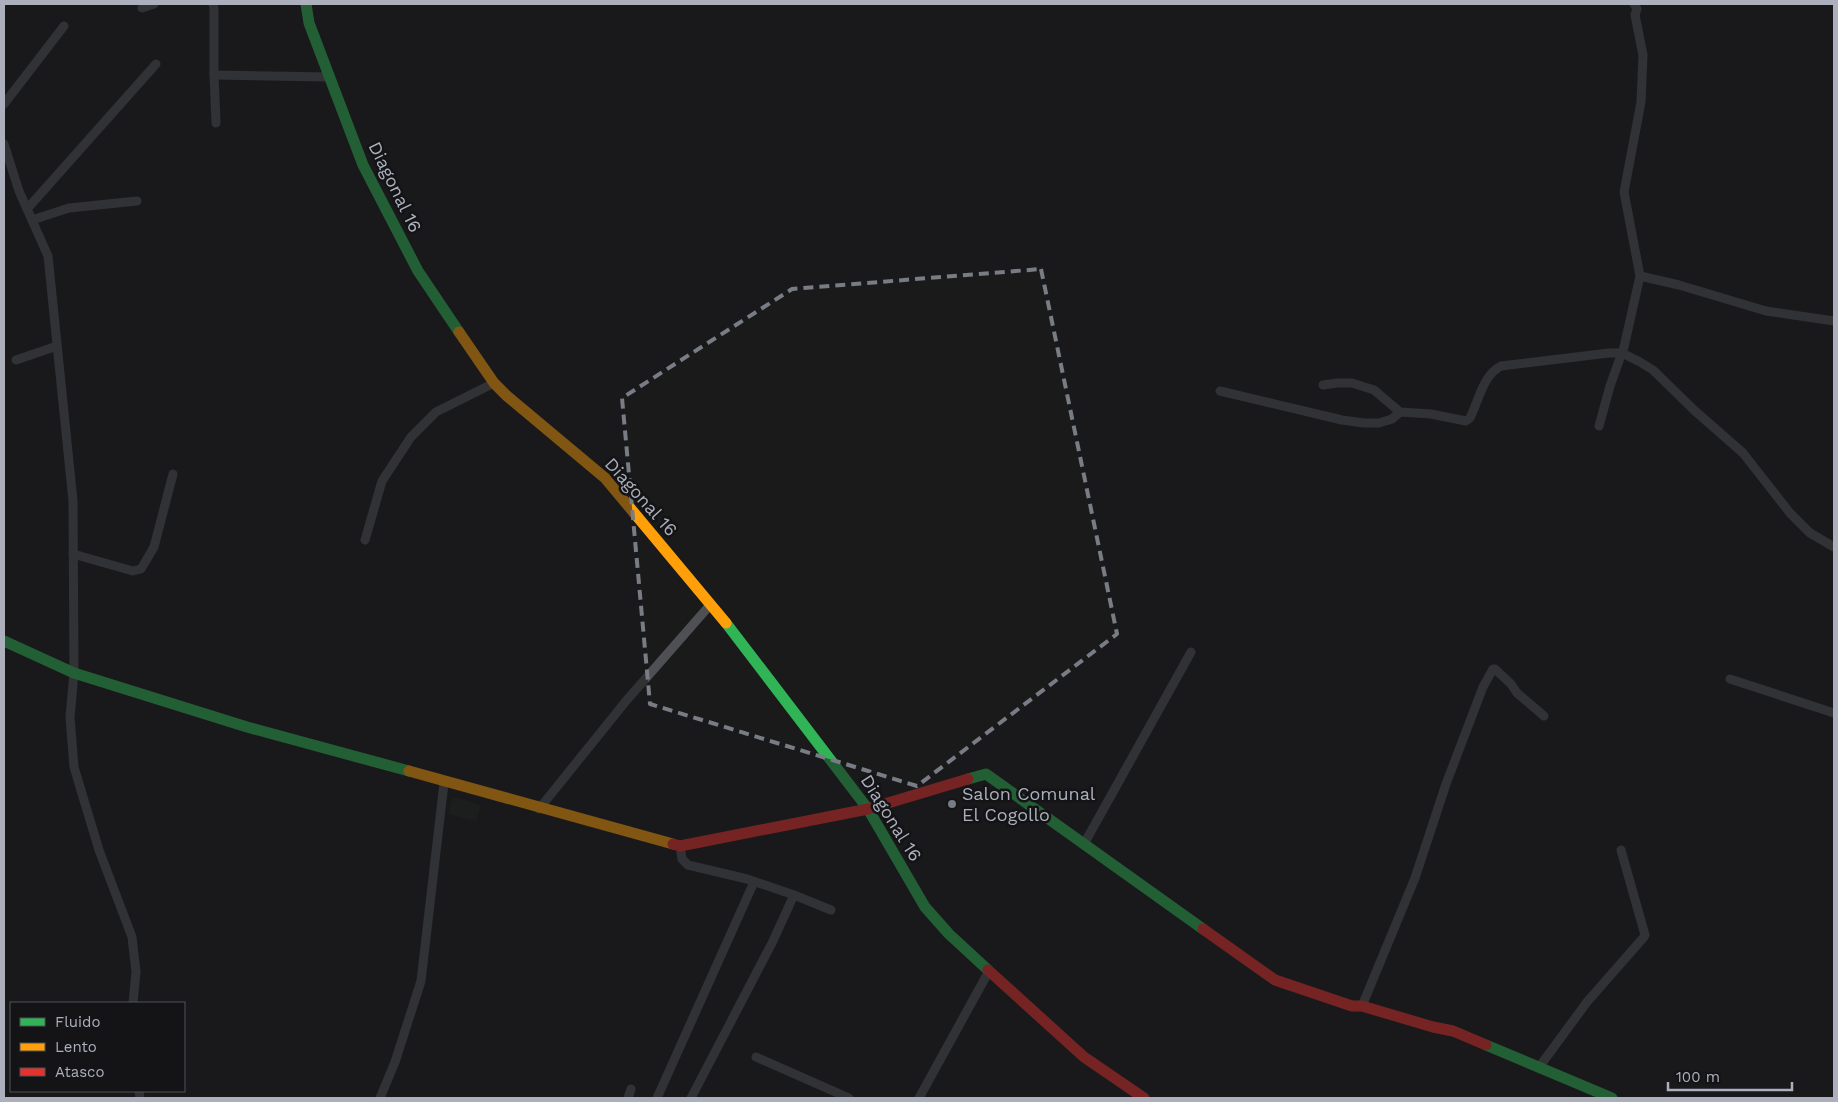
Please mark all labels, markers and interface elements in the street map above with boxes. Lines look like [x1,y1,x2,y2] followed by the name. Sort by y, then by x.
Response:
[364,138,426,236] street label: Diagonal 16
[601,453,682,540] street label: Diagonal 16
[856,771,926,865] street label: Diagonal 16
[962,783,1096,825] place label: Salon Comunal El Cogollo
[946,798,958,810] marker: Salon Comunal El Cogollo
[10,1002,185,1092] legend
[55,1013,100,1031] text: Fluido
[55,1038,97,1056] text: Lento
[1668,1060,1792,1092] scale bar
[55,1063,104,1081] text: Atasco
[1676,1068,1720,1086] text: 100 m

